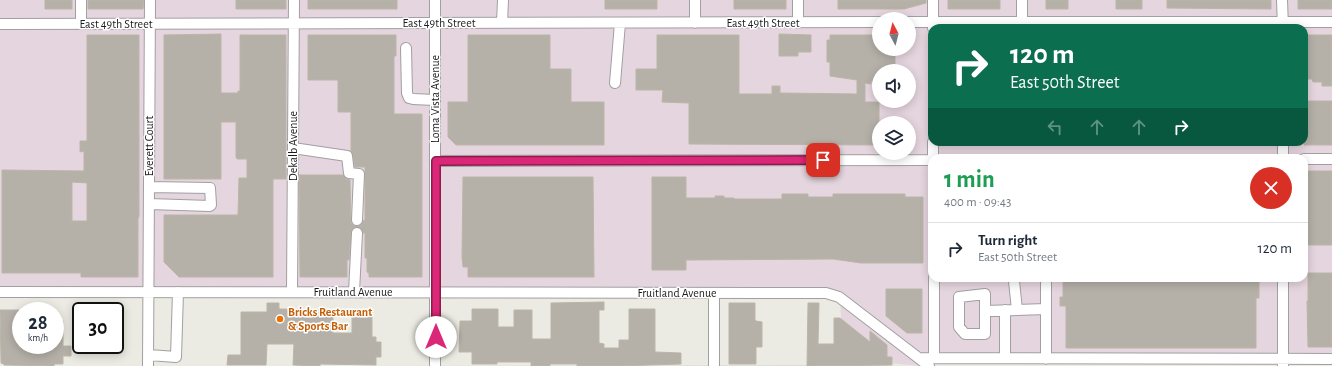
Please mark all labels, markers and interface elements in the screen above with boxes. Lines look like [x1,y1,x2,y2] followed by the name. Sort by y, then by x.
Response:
[872,12,916,56] north arrow
[872,12,916,160] map controls
[402,17,476,29] street label: East 49th Street
[726,17,800,29] street label: East 49th Street
[79,18,153,30] street label: East 49th Street
[944,40,996,92] icon: right
[1010,41,1075,69] text: 120 m
[429,55,441,143] street label: Loma Vista Avenue
[872,64,916,108] button: sound
[1010,74,1119,92] text: East 50th Street
[287,111,299,181] street label: Dekalb Avenue
[143,116,155,176] street label: Everett Court
[872,116,916,160] button: layers
[1044,116,1066,138] icon: left
[1086,116,1108,138] icon: ahead
[1128,116,1150,138] icon: ahead
[1170,116,1192,138] icon: right
[806,143,840,177] pin
[812,149,834,171] icon: arrive
[1250,167,1292,209] button: close
[944,168,995,192] text: 1 min
[944,196,1011,209] text: 400 m · 09:43
[978,233,1037,248] text: Turn right
[944,238,966,260] icon: right
[1258,241,1292,256] text: 120 m
[978,251,1057,264] text: East 50th Street
[313,286,393,298] street label: Fruitland Avenue
[637,287,717,299] street label: Fruitland Avenue
[72,302,124,354] speed limit sign: 30
[288,306,372,332] place label: Bricks Restaurant & Sports Bar
[28,313,48,333] text: 28
[275,314,285,324] marker: Bricks Restaurant & Sports Bar
[415,316,457,358] position arrow
[28,333,48,343] text: km/h

